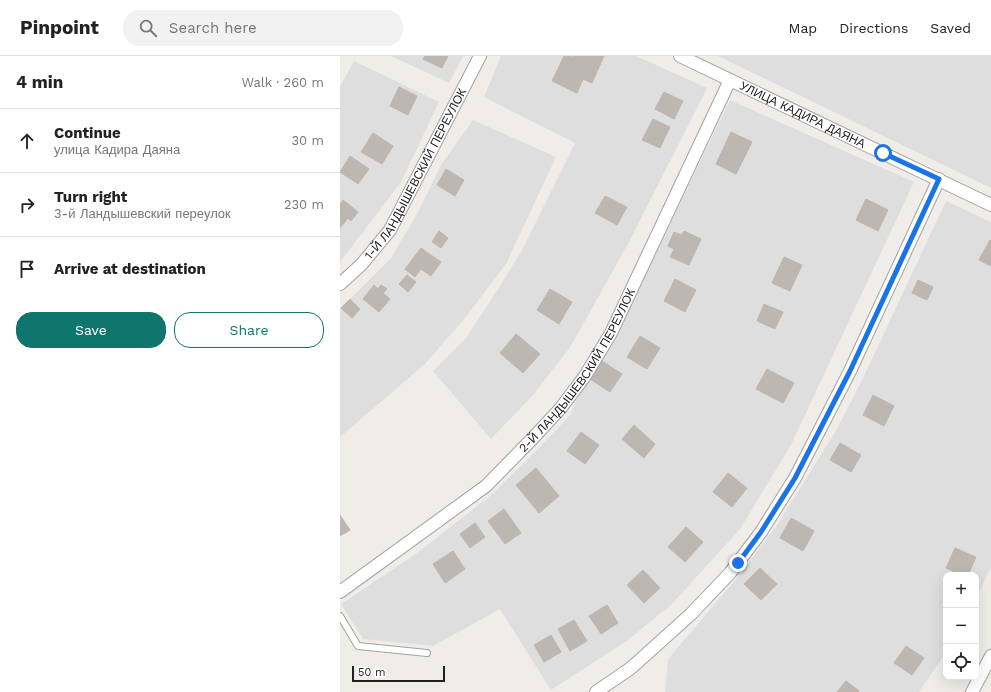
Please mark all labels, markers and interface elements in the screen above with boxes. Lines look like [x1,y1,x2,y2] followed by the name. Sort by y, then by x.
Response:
[123,10,403,46] search box
[20,16,99,39] text: Pinpoint
[137,17,159,39] icon: search
[169,19,257,37] text: Search here
[789,20,817,36] text: Map
[839,20,908,36] text: Directions
[930,20,971,36] text: Saved
[16,72,63,92] text: 4 min
[241,75,324,90] text: Walk · 260 m
[738,79,868,151] street label: УЛИЦА КАДИРА ДАЯНА
[362,86,469,262] street label: 1-Й ЛАНДЫШЕВСКИЙ ПЕРЕУЛОК
[54,124,121,142] text: Continue
[16,130,38,152] icon: ahead
[292,133,324,148] text: 30 m
[54,142,180,157] text: улица Кадира Даяна
[874,144,892,162] route start
[54,188,127,206] text: Turn right
[16,194,38,216] icon: right
[284,197,324,212] text: 230 m
[54,206,231,221] text: 3-й Ландышевский переулок
[16,258,38,280] icon: arrive
[54,260,206,278] text: Arrive at destination
[516,286,638,455] street label: 2-Й ЛАНДЫШЕВСКИЙ ПЕРЕУЛОК
[16,312,166,348] button: Save
[174,312,324,348] button: Share
[729,554,747,572] route end
[943,572,979,680] map controls
[943,572,979,608] button: +
[943,608,979,644] button: −
[943,644,979,680] button: locate
[352,664,445,683] scale bar
[358,666,385,679] text: 50 m

